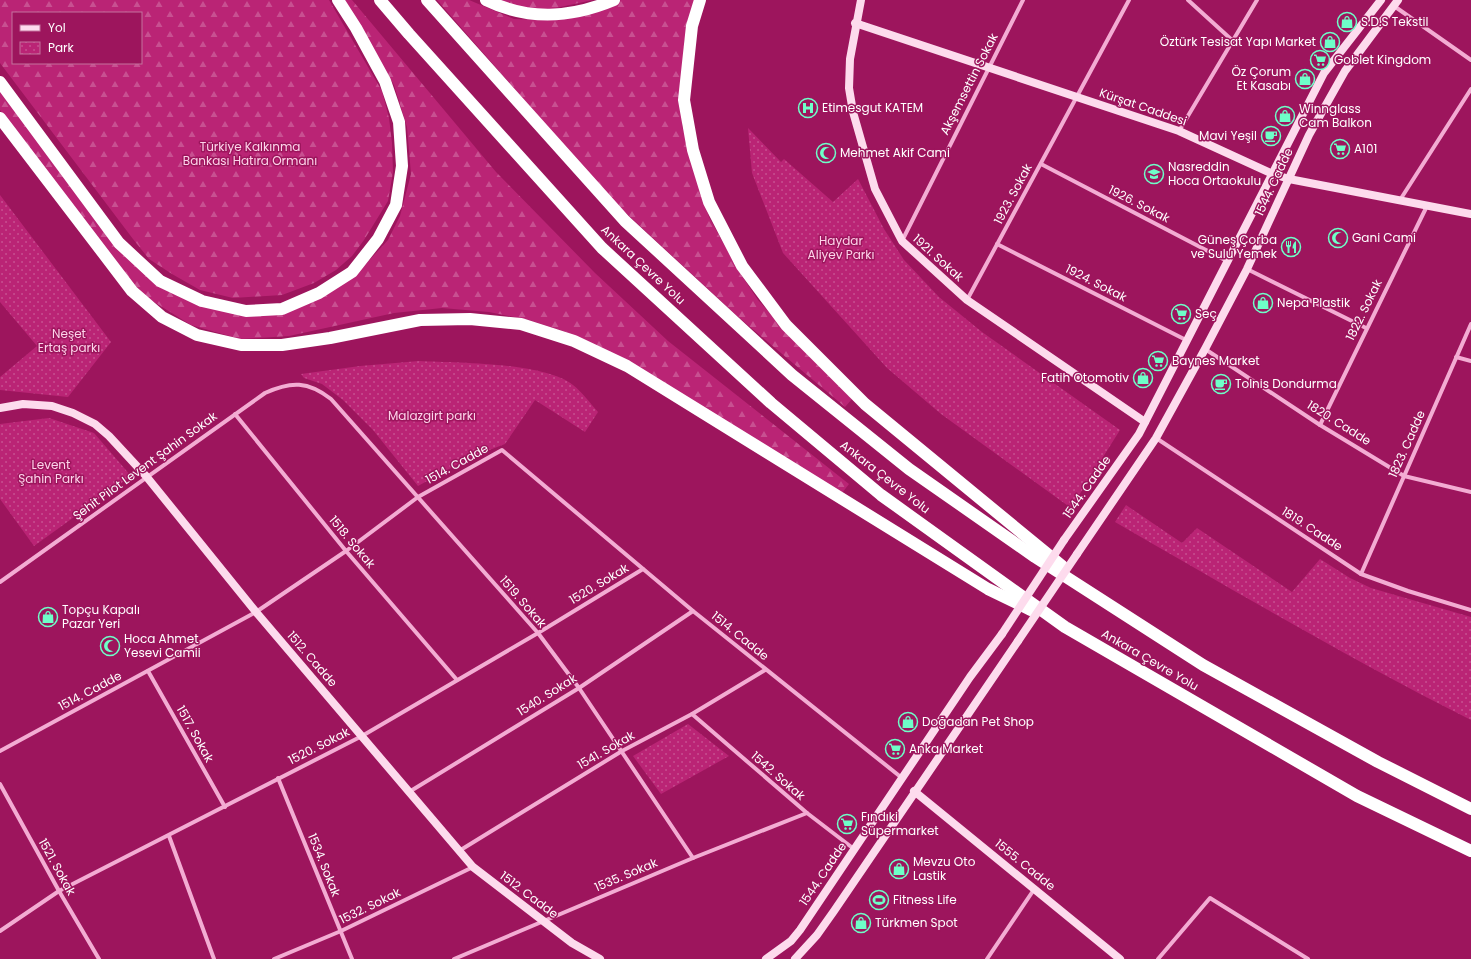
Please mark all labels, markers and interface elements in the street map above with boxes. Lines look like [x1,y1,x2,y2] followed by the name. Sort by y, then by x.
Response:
[1336,11,1358,33] shop icon: S.D.S Tekstil
[12,12,142,64] legend
[1361,13,1429,30] place label: S.D.S Tekstil
[48,19,66,36] text: Yol
[936,29,1002,137] street label: Akşemsettin Sokak
[1319,31,1341,53] shop icon: Öztürk Tesisat Yapı Market
[1160,33,1316,50] place label: Öztürk Tesisat Yapı Market
[48,39,75,56] text: Park
[1309,49,1331,71] supermarket icon: Goblet Kingdom
[1334,51,1431,68] place label: Goblet Kingdom
[1231,63,1291,94] place label: Öz Çorum Et Kasabı
[1294,68,1316,90] shop icon: Öz Çorum Et Kasabı
[1097,84,1189,129] street label: Kürşat Caddesi
[797,97,819,119] hospital icon: Etimesgut KATEM
[822,99,923,116] place label: Etimesgut KATEM
[1299,100,1372,131] place label: Winnglass Cam Balkon
[1274,105,1296,127] shop icon: Winnglass Cam Balkon
[1260,125,1282,147] cafe icon: Mavi Yeşil
[1199,127,1257,144] place label: Mavi Yeşil
[183,138,317,169] park label: Türkiye Kalkınma Bankası Hatıra Ormanı
[1329,138,1351,160] supermarket icon: A101
[1354,140,1377,157] place label: A101
[815,142,837,164] mosque icon: Mehmet Akif Cami
[840,144,950,161] place label: Mehmet Akif Cami
[1250,145,1297,219] street label: 1544. Cadde
[1168,158,1261,189] place label: Nasreddin Hoca Ortaokulu
[989,160,1036,227] street label: 1923. Sokak
[1143,163,1165,185] school or university icon: Nasreddin Hoca Ortaokulu
[1106,181,1174,227] street label: 1926. Sokak
[597,221,689,308] street label: Ankara Çevre Yolu
[1327,227,1349,249] mosque icon: Gani Cami
[1352,229,1416,246] place label: Gani Cami
[909,230,968,286] street label: 1921. Sokak
[1191,231,1278,262] place label: Güneş Çorba ve Sulu Yemek
[808,232,874,263] park label: Haydar Aliyev Parkı
[1280,236,1302,258] restaurant icon: Güneş Çorba ve Sulu Yemek
[1063,260,1131,306] street label: 1924. Sokak
[1341,276,1386,343] street label: 1822. Sokak
[1252,292,1274,314] shop icon: Nepa Plastik
[1277,294,1351,311] place label: Nepa Plastik
[1170,303,1192,325] supermarket icon: Seç
[1195,305,1217,322] place label: Seç
[38,325,100,356] park label: Neşet Ertaş parkı
[1147,350,1169,372] supermarket icon: Baynes Market
[1172,352,1260,369] place label: Baynes Market
[1132,367,1154,389] shop icon: Fatih Otomotiv
[1041,369,1129,386] place label: Fatih Otomotiv
[1210,373,1232,395] cafe icon: Tolnis Dondurma
[1235,375,1337,392] place label: Tolnis Dondurma
[1304,396,1375,449] street label: 1820. Cadde
[69,407,221,524] street label: Şehit Pilot Levent Şahin Sokak
[388,407,476,424] park label: Malazgirt parkı
[1384,407,1429,480] street label: 1823. Cadde
[837,436,934,517] street label: Ankara Çevre Yolu
[422,439,491,488] street label: 1514. Cadde
[1059,452,1115,522] street label: 1544. Cadde
[18,456,84,487] park label: Levent Şahin Parkı
[1278,503,1346,555] street label: 1819. Cadde
[325,512,380,572] street label: 1518. Sokak
[566,559,632,608] street label: 1520. Sokak
[496,572,551,632] street label: 1519. Sokak
[62,601,140,632] place label: Topçu Kapalı Pazar Yeri
[37,606,59,628] shop icon: Topçu Kapalı Pazar Yeri
[708,607,773,664] street label: 1514. Cadde
[1098,625,1202,694] street label: Ankara Çevre Yolu
[283,627,341,690] street label: 1512. Cadde
[124,630,201,661] place label: Hoca Ahmet Yesevi Camii
[99,635,121,657] mosque icon: Hoca Ahmet Yesevi Camii
[55,667,124,714] street label: 1514. Cadde
[514,669,581,720] street label: 1540. Sokak
[173,702,218,766] street label: 1517. Sokak
[897,711,919,733] shop icon: Doğadan Pet Shop
[922,713,1034,730] place label: Doğadan Pet Shop
[285,722,353,768] street label: 1520. Sokak
[574,726,638,773] street label: 1541. Sokak
[884,738,906,760] supermarket icon: Anka Market
[909,740,983,757] place label: Anka Market
[748,747,810,804] street label: 1542. Sokak
[861,808,939,839] place label: Fındıki Süpermarket
[836,813,858,835] supermarket icon: Fındıki Süpermarket
[304,831,345,900] street label: 1534. Sokak
[35,835,81,899] street label: 1521. Sokak
[992,835,1059,894] street label: 1555. Cadde
[795,839,850,909] street label: 1544. Cadde
[592,853,661,895] street label: 1535. Sokak
[913,853,976,884] place label: Mevzu Oto Lastik
[888,858,910,880] shop icon: Mevzu Oto Lastik
[497,867,562,922] street label: 1512. Cadde
[336,883,404,928] street label: 1532. Sokak
[868,889,890,911] sports icon: Fitness Life
[893,891,957,908] place label: Fitness Life
[850,912,872,934] shop icon: Türkmen Spot
[875,914,958,931] place label: Türkmen Spot

